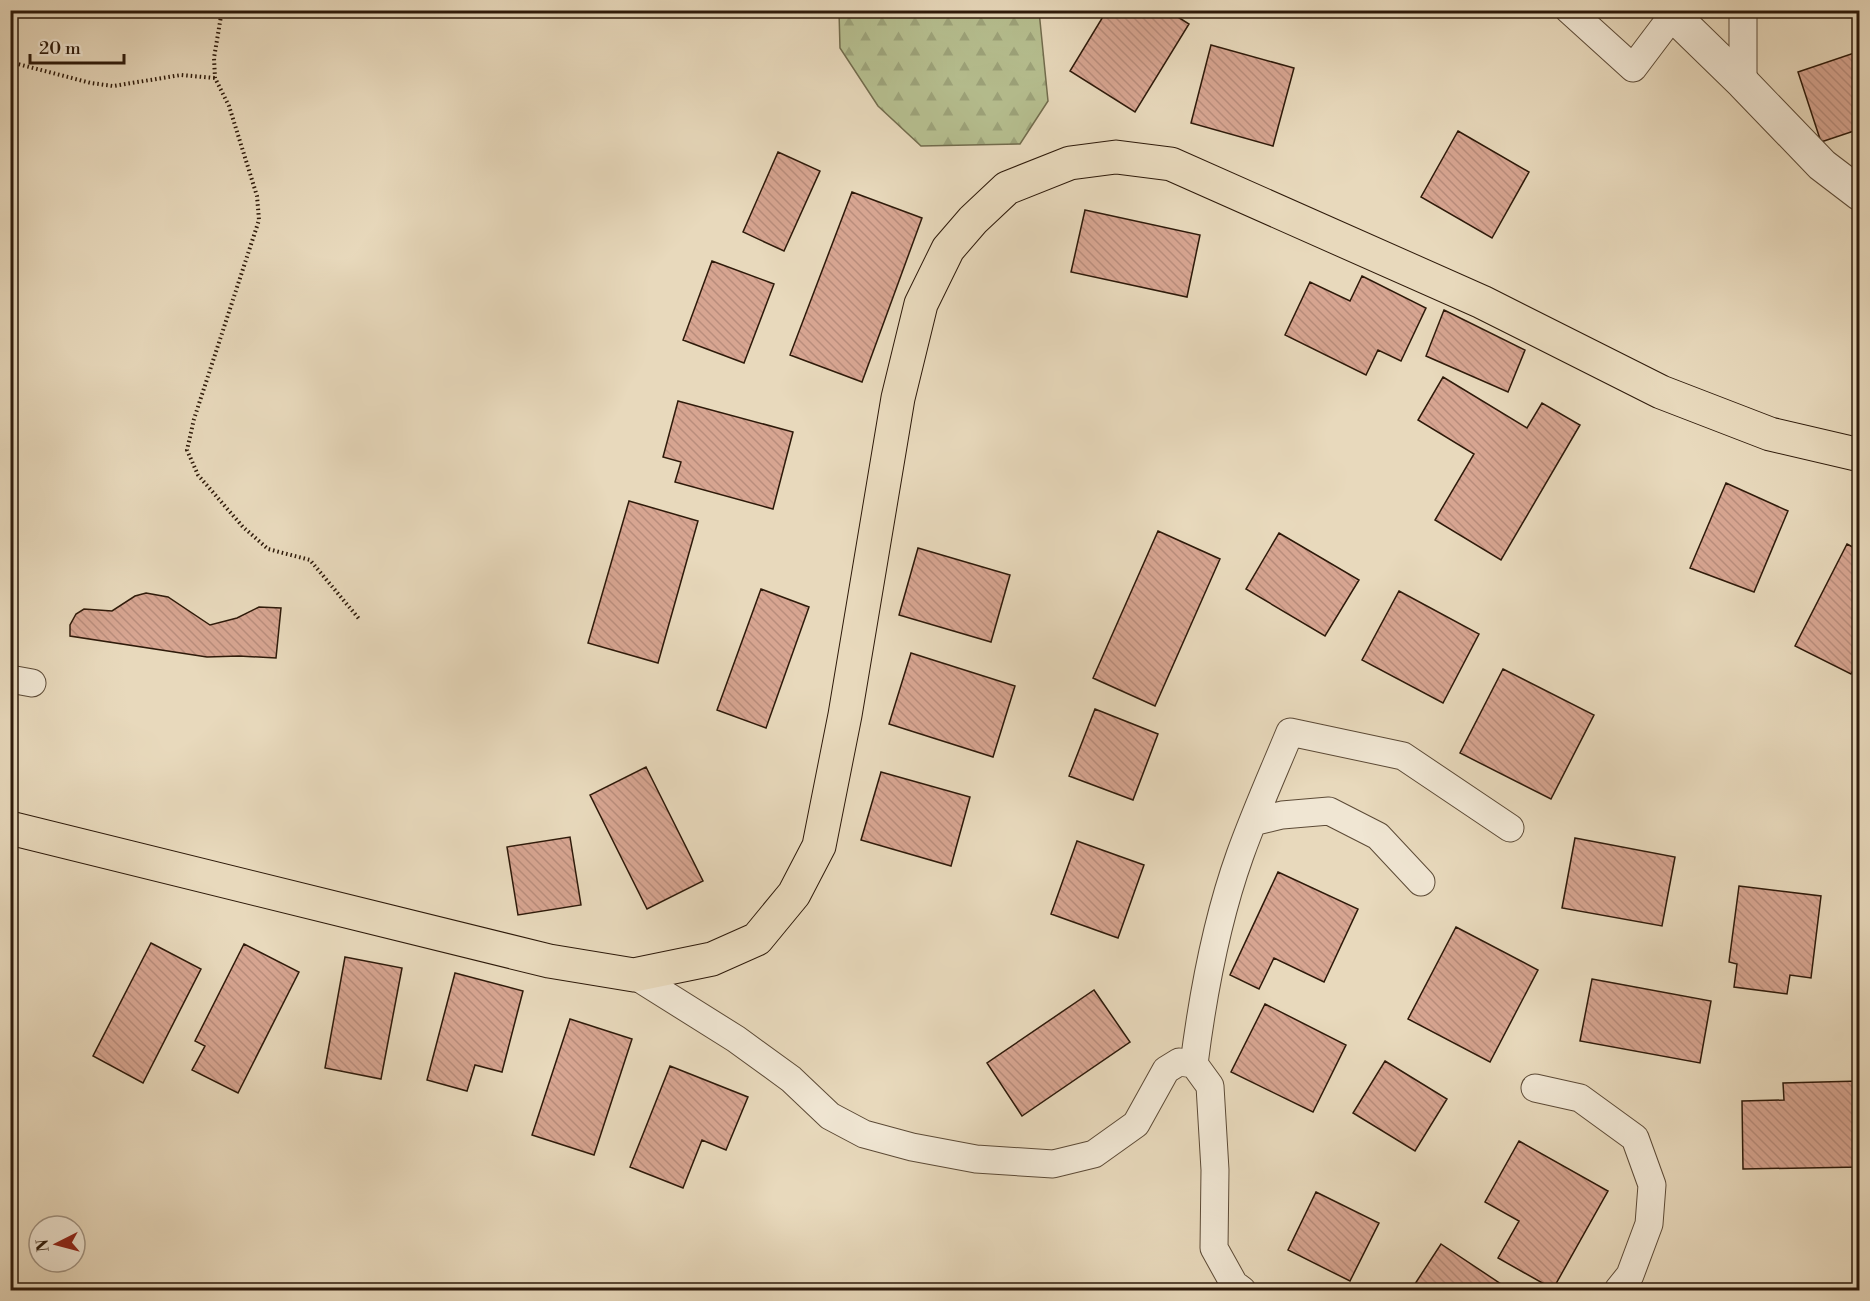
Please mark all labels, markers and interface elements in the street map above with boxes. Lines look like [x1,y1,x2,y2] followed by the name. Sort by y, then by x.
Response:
[30,27,124,65] scale bar
[39,37,81,60] text: 20 m
[27,1214,87,1274] north arrow
[32,1238,54,1253] text: N

